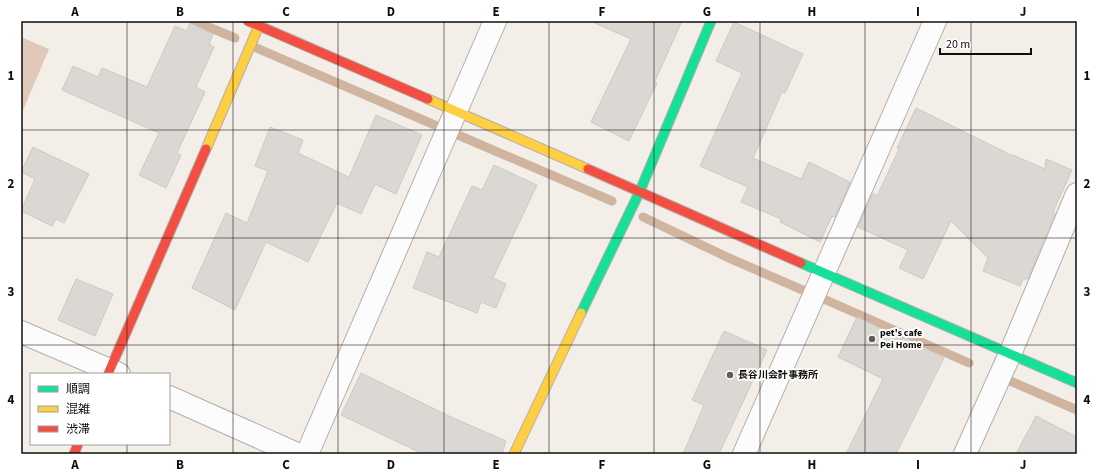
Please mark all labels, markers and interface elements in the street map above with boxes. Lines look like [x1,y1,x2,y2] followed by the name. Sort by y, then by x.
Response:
[70,3,79,21] text: A
[176,3,184,21] text: B
[282,3,290,21] text: C
[387,3,395,21] text: D
[492,3,500,21] text: E
[599,3,606,21] text: F
[703,3,711,21] text: G
[808,3,816,21] text: H
[916,3,920,21] text: I
[1020,3,1026,21] text: J
[940,30,1031,56] scale bar
[946,36,970,53] text: 20 m
[8,67,15,85] text: 1
[1084,67,1091,85] text: 1
[8,175,15,193] text: 2
[1084,175,1091,193] text: 2
[8,283,15,301] text: 3
[1084,283,1091,301] text: 3
[880,326,922,352] place label: pet's cafe Pei Home
[867,334,877,344] marker: pet's cafe Pei Home
[738,368,818,382] place label: 長谷川会計事務所
[725,370,735,380] marker: 長谷川会計事務所
[30,373,170,445] legend
[66,381,90,398] text: 順調
[8,391,15,409] text: 4
[1084,391,1091,409] text: 4
[66,401,90,418] text: 混雑
[66,421,90,438] text: 渋滞
[70,456,79,474] text: A
[176,456,184,474] text: B
[282,456,290,474] text: C
[387,456,395,474] text: D
[492,456,500,474] text: E
[599,456,606,474] text: F
[703,456,711,474] text: G
[808,456,816,474] text: H
[916,456,920,474] text: I
[1020,456,1026,474] text: J

